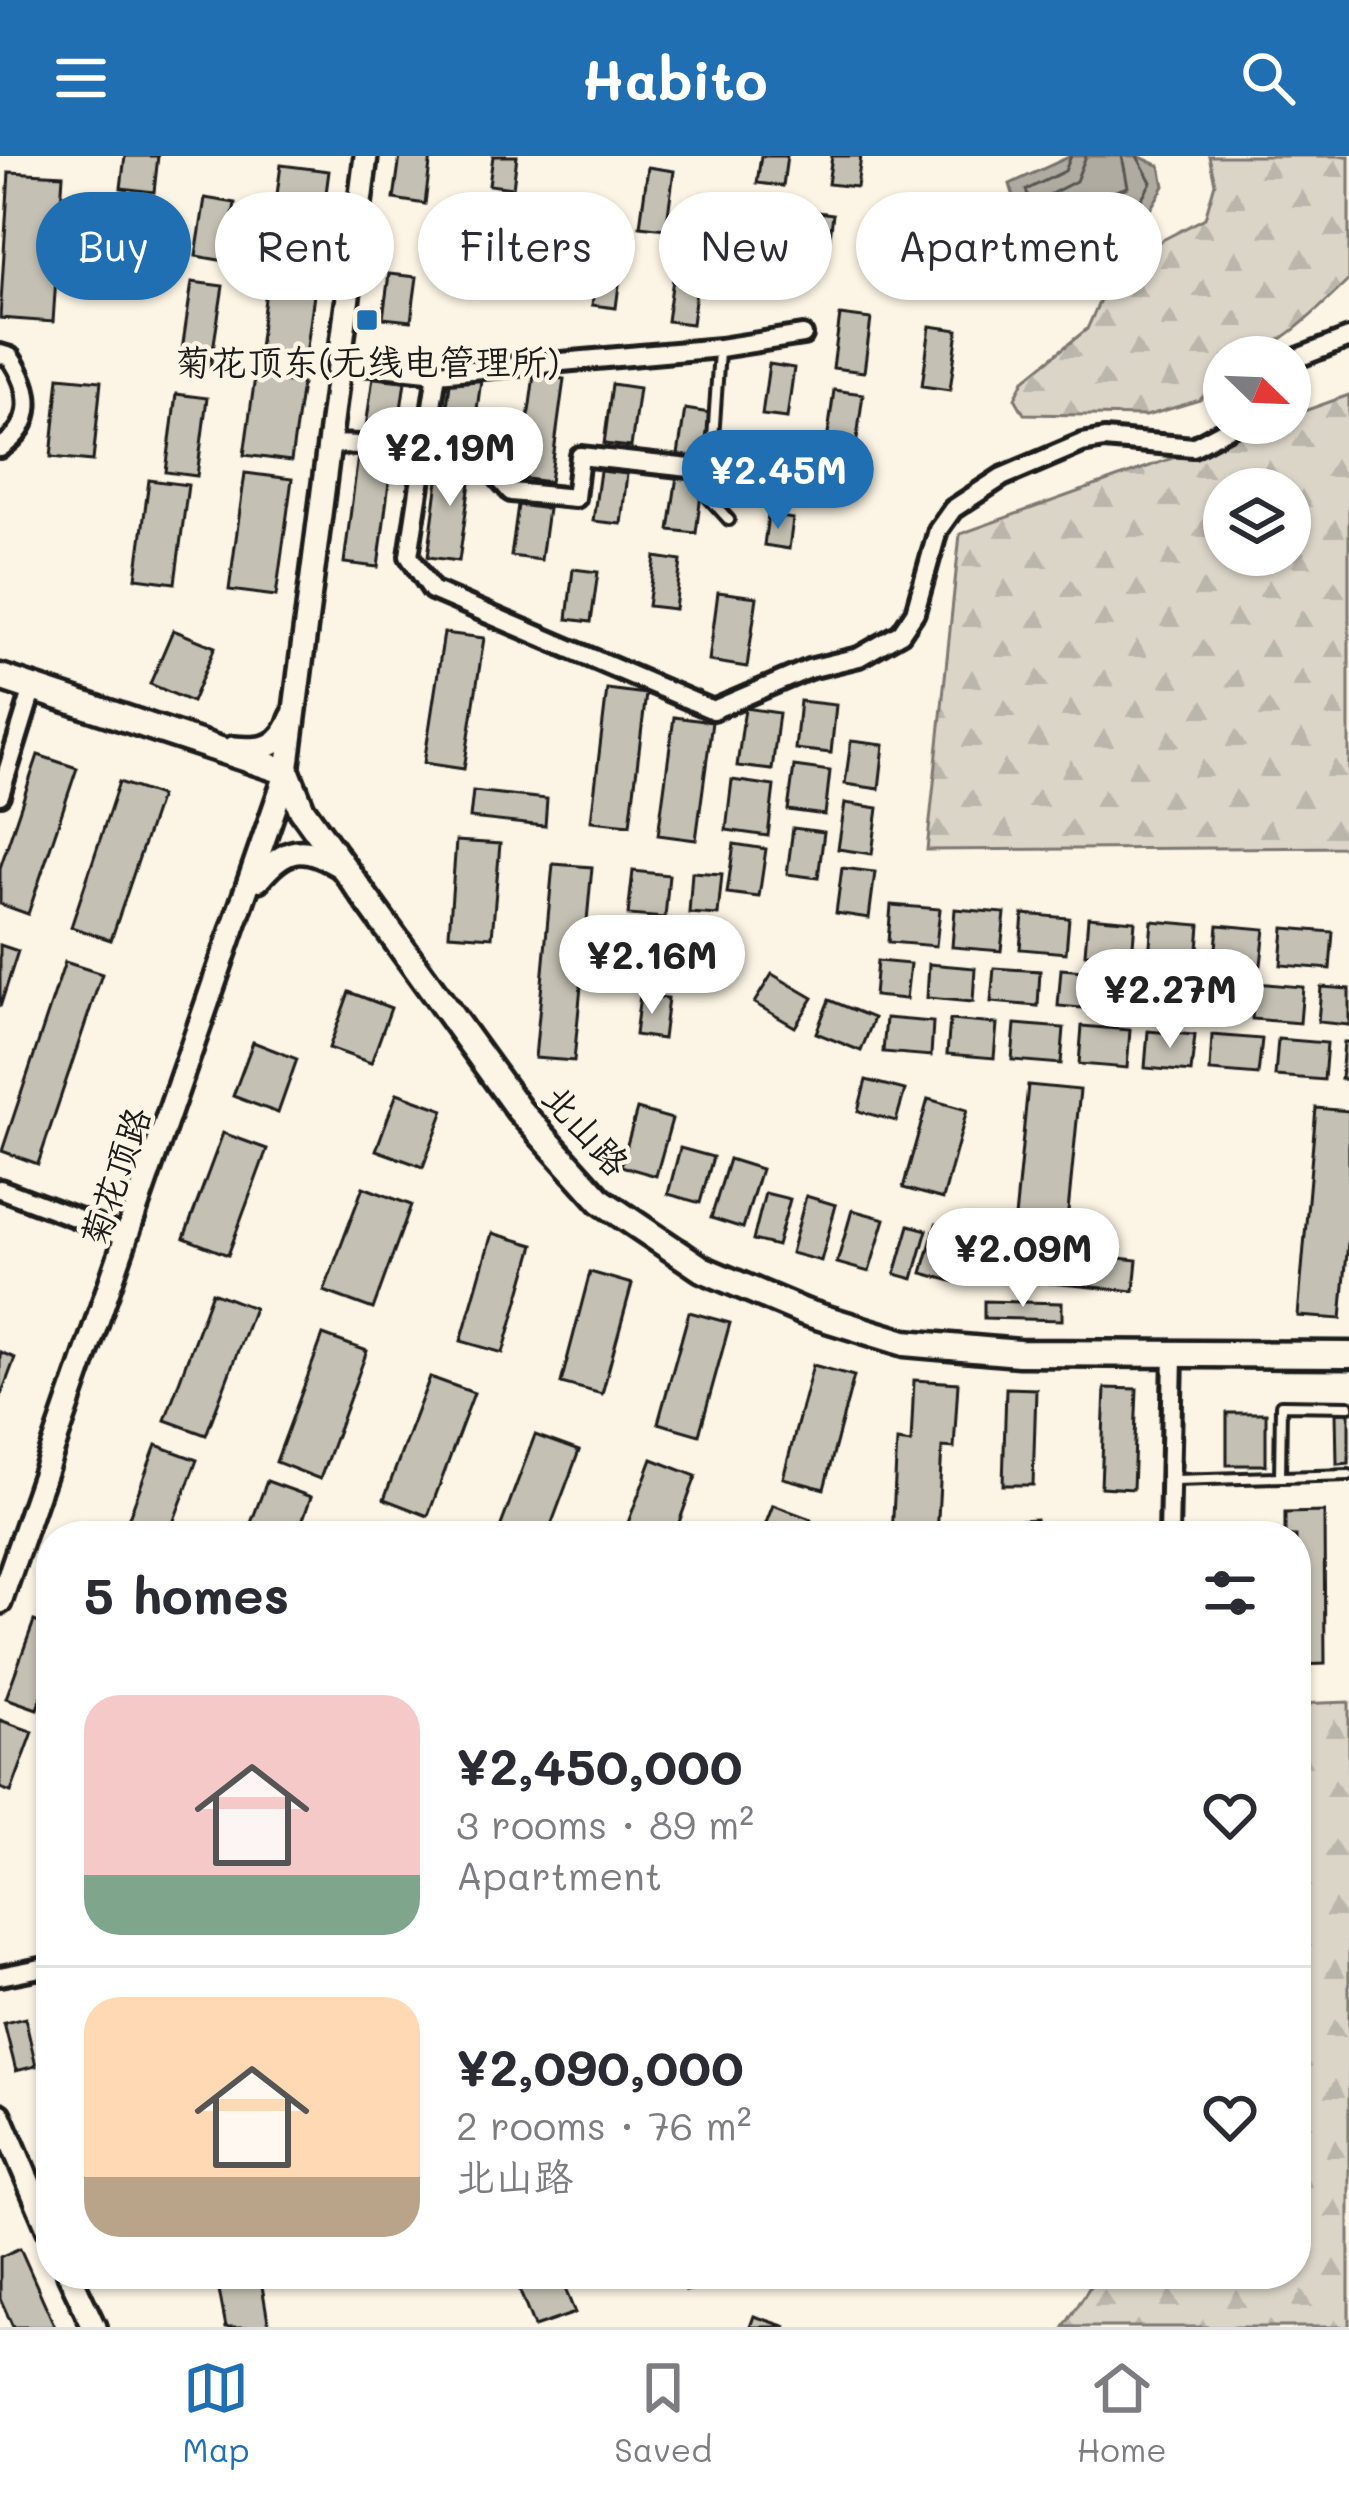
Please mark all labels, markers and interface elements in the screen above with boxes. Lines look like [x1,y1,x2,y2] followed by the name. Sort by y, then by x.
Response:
[582,43,767,114] text: Habito
[48,45,114,111] icon: menu
[1235,45,1301,111] icon: search
[36,192,191,300] chip: Buy
[215,192,394,300] chip: Rent
[418,192,635,300] chip: Filters
[659,192,832,300] chip: New
[856,192,1162,300] chip: Apartment
[354,307,380,333] marker: 菊花顶东(无线电管理所)
[1203,336,1311,444] north arrow
[1203,336,1311,576] map controls
[175,337,559,384] place label: 菊花顶东(无线电管理所)
[352,407,548,509] pin: ¥2.19M
[384,420,516,471] text: ¥2.19M
[680,430,876,532] pin: ¥2.45M
[709,443,847,494] text: ¥2.45M
[1203,468,1311,576] button: layers
[554,915,750,1017] pin: ¥2.16M
[586,928,718,979] text: ¥2.16M
[1072,949,1268,1051] pin: ¥2.27M
[1103,962,1237,1013] text: ¥2.27M
[533,1073,641,1185] street label: 北山路
[68,1100,160,1252] street label: 菊花顶路
[925,1208,1121,1310] pin: ¥2.09M
[953,1221,1093,1272] text: ¥2.09M
[84,1560,289,1627] text: 5 homes
[1197,1560,1263,1626] icon: filters
[456,1731,743,1798] text: ¥2,450,000
[180,1743,324,1887] icon: home
[1197,1782,1263,1848] icon: heart
[456,1798,754,1849] text: 3 rooms · 89 m²
[456,1849,662,1900] text: Apartment
[456,2032,744,2099] text: ¥2,090,000
[180,2045,324,2189] icon: home
[1197,2084,1263,2150] icon: heart
[456,2099,752,2150] text: 2 rooms · 76 m²
[456,2150,573,2201] text: 北山路
[182,2355,250,2470] tab: Map
[614,2355,712,2470] tab: Saved
[1077,2355,1167,2470] tab: Home

